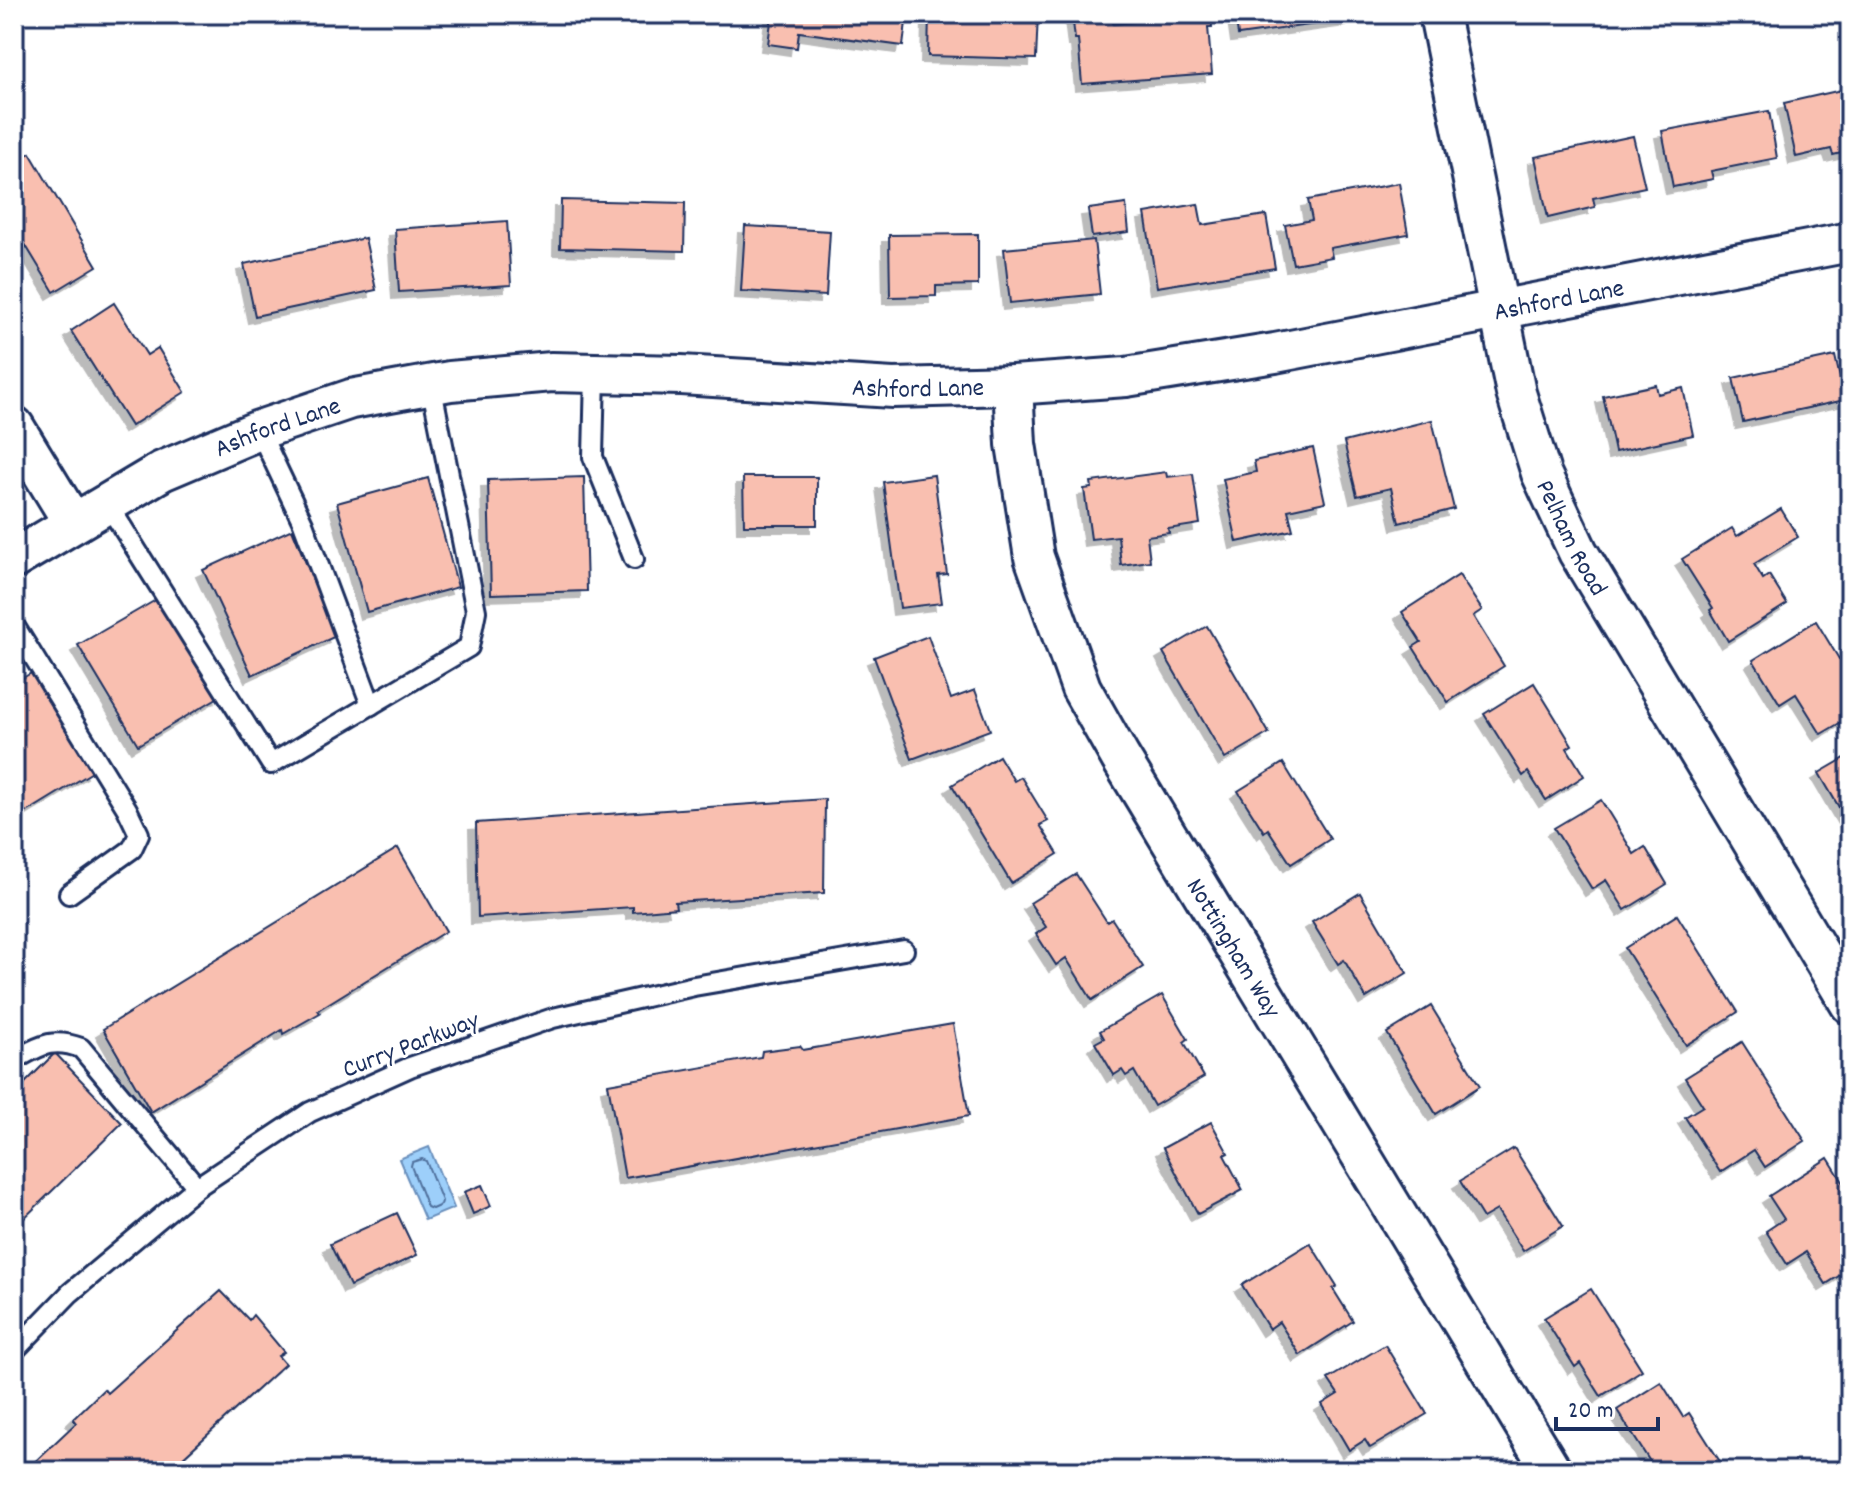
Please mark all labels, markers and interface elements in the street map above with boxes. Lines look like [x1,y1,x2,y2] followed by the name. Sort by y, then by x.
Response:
[1491,271,1627,332] street label: Ashford Lane
[851,371,984,410] street label: Ashford Lane
[209,389,346,469] street label: Ashford Lane
[1525,474,1615,604] street label: Pelham Road
[1175,872,1289,1026] street label: Nottingham Way
[338,1003,485,1089] street label: Curry Parkway
[1556,1381,1658,1431] scale bar
[1568,1395,1614,1429] text: 20 m

